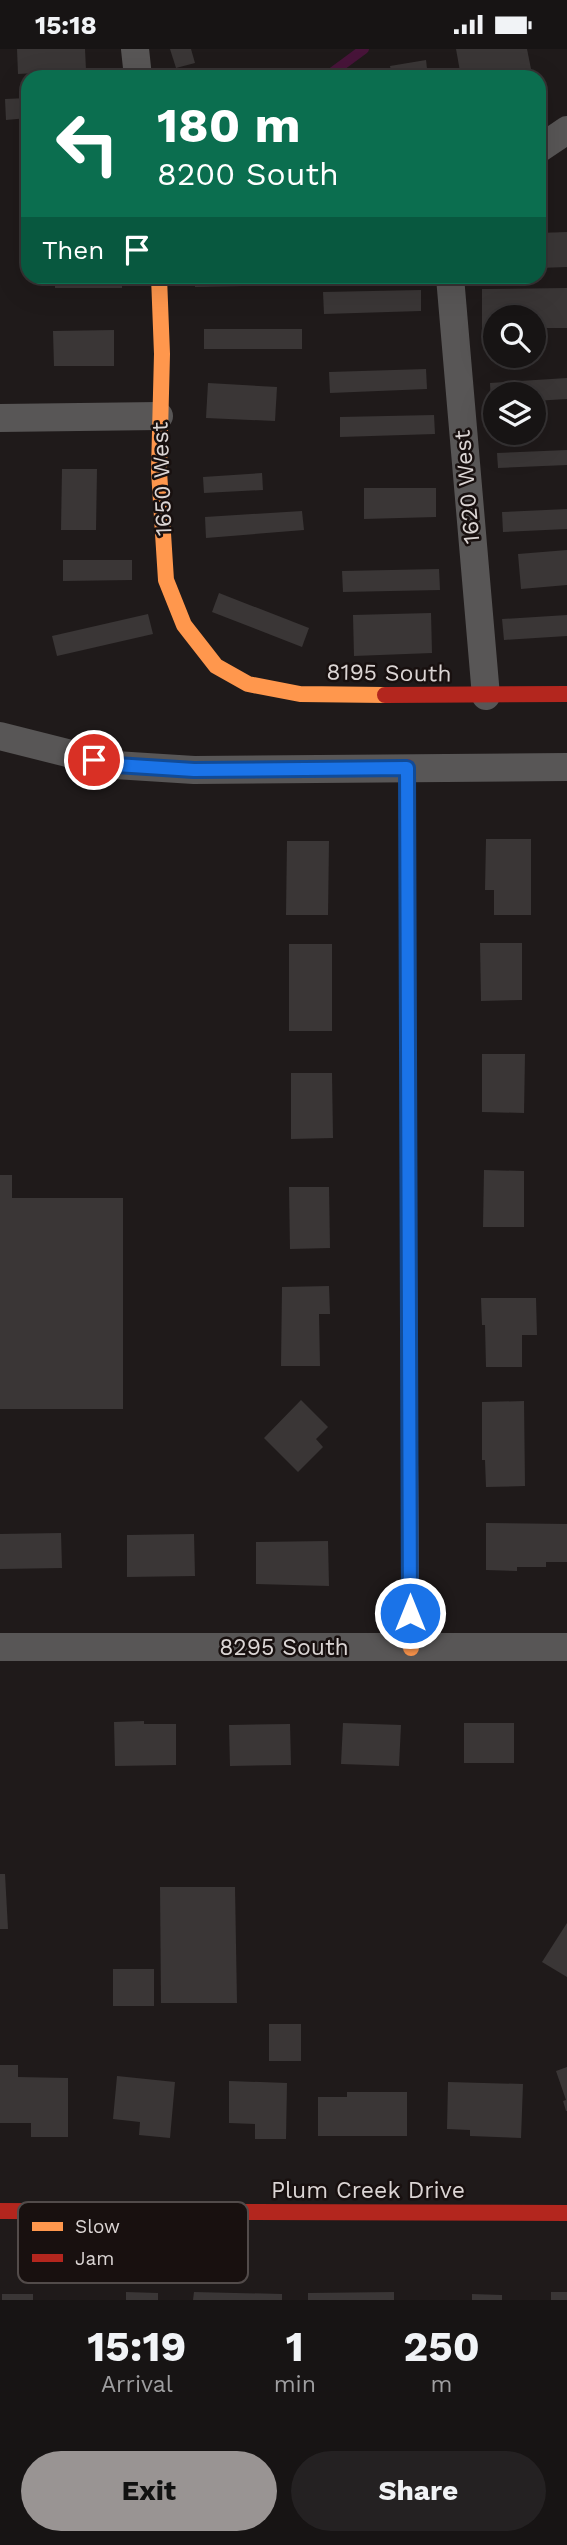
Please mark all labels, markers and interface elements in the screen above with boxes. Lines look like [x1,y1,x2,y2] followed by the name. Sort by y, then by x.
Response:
[35,10,97,40] text: 15:18
[157,96,301,154] text: 180 m
[42,98,133,189] icon: left
[157,155,339,193] text: 8200 South
[118,231,156,269] icon: arrive
[42,235,104,265] text: Then
[483,305,546,445] map controls
[483,305,546,368] button: search
[483,382,546,445] button: layers
[147,421,177,537] street label: 1650 West
[449,429,485,545] street label: 1620 West
[326,658,452,688] street label: 8195 South
[64,730,124,790] pin
[75,741,113,779] icon: arrive
[373,1576,447,1650] position arrow
[219,1634,349,1661] street label: 8295 South
[271,2177,465,2204] street label: Plum Creek Drive
[18,2202,248,2283] legend
[75,2215,120,2238] text: Slow
[75,2247,114,2270] text: Jam
[87,2322,186,2371] text: 15:19
[286,2322,304,2371] text: 1
[403,2322,480,2371] text: 250
[101,2371,173,2398] text: Arrival
[274,2371,316,2398] text: min
[431,2371,452,2398] text: m
[21,2451,277,2531] button: Exit
[291,2451,546,2531] button: Share

